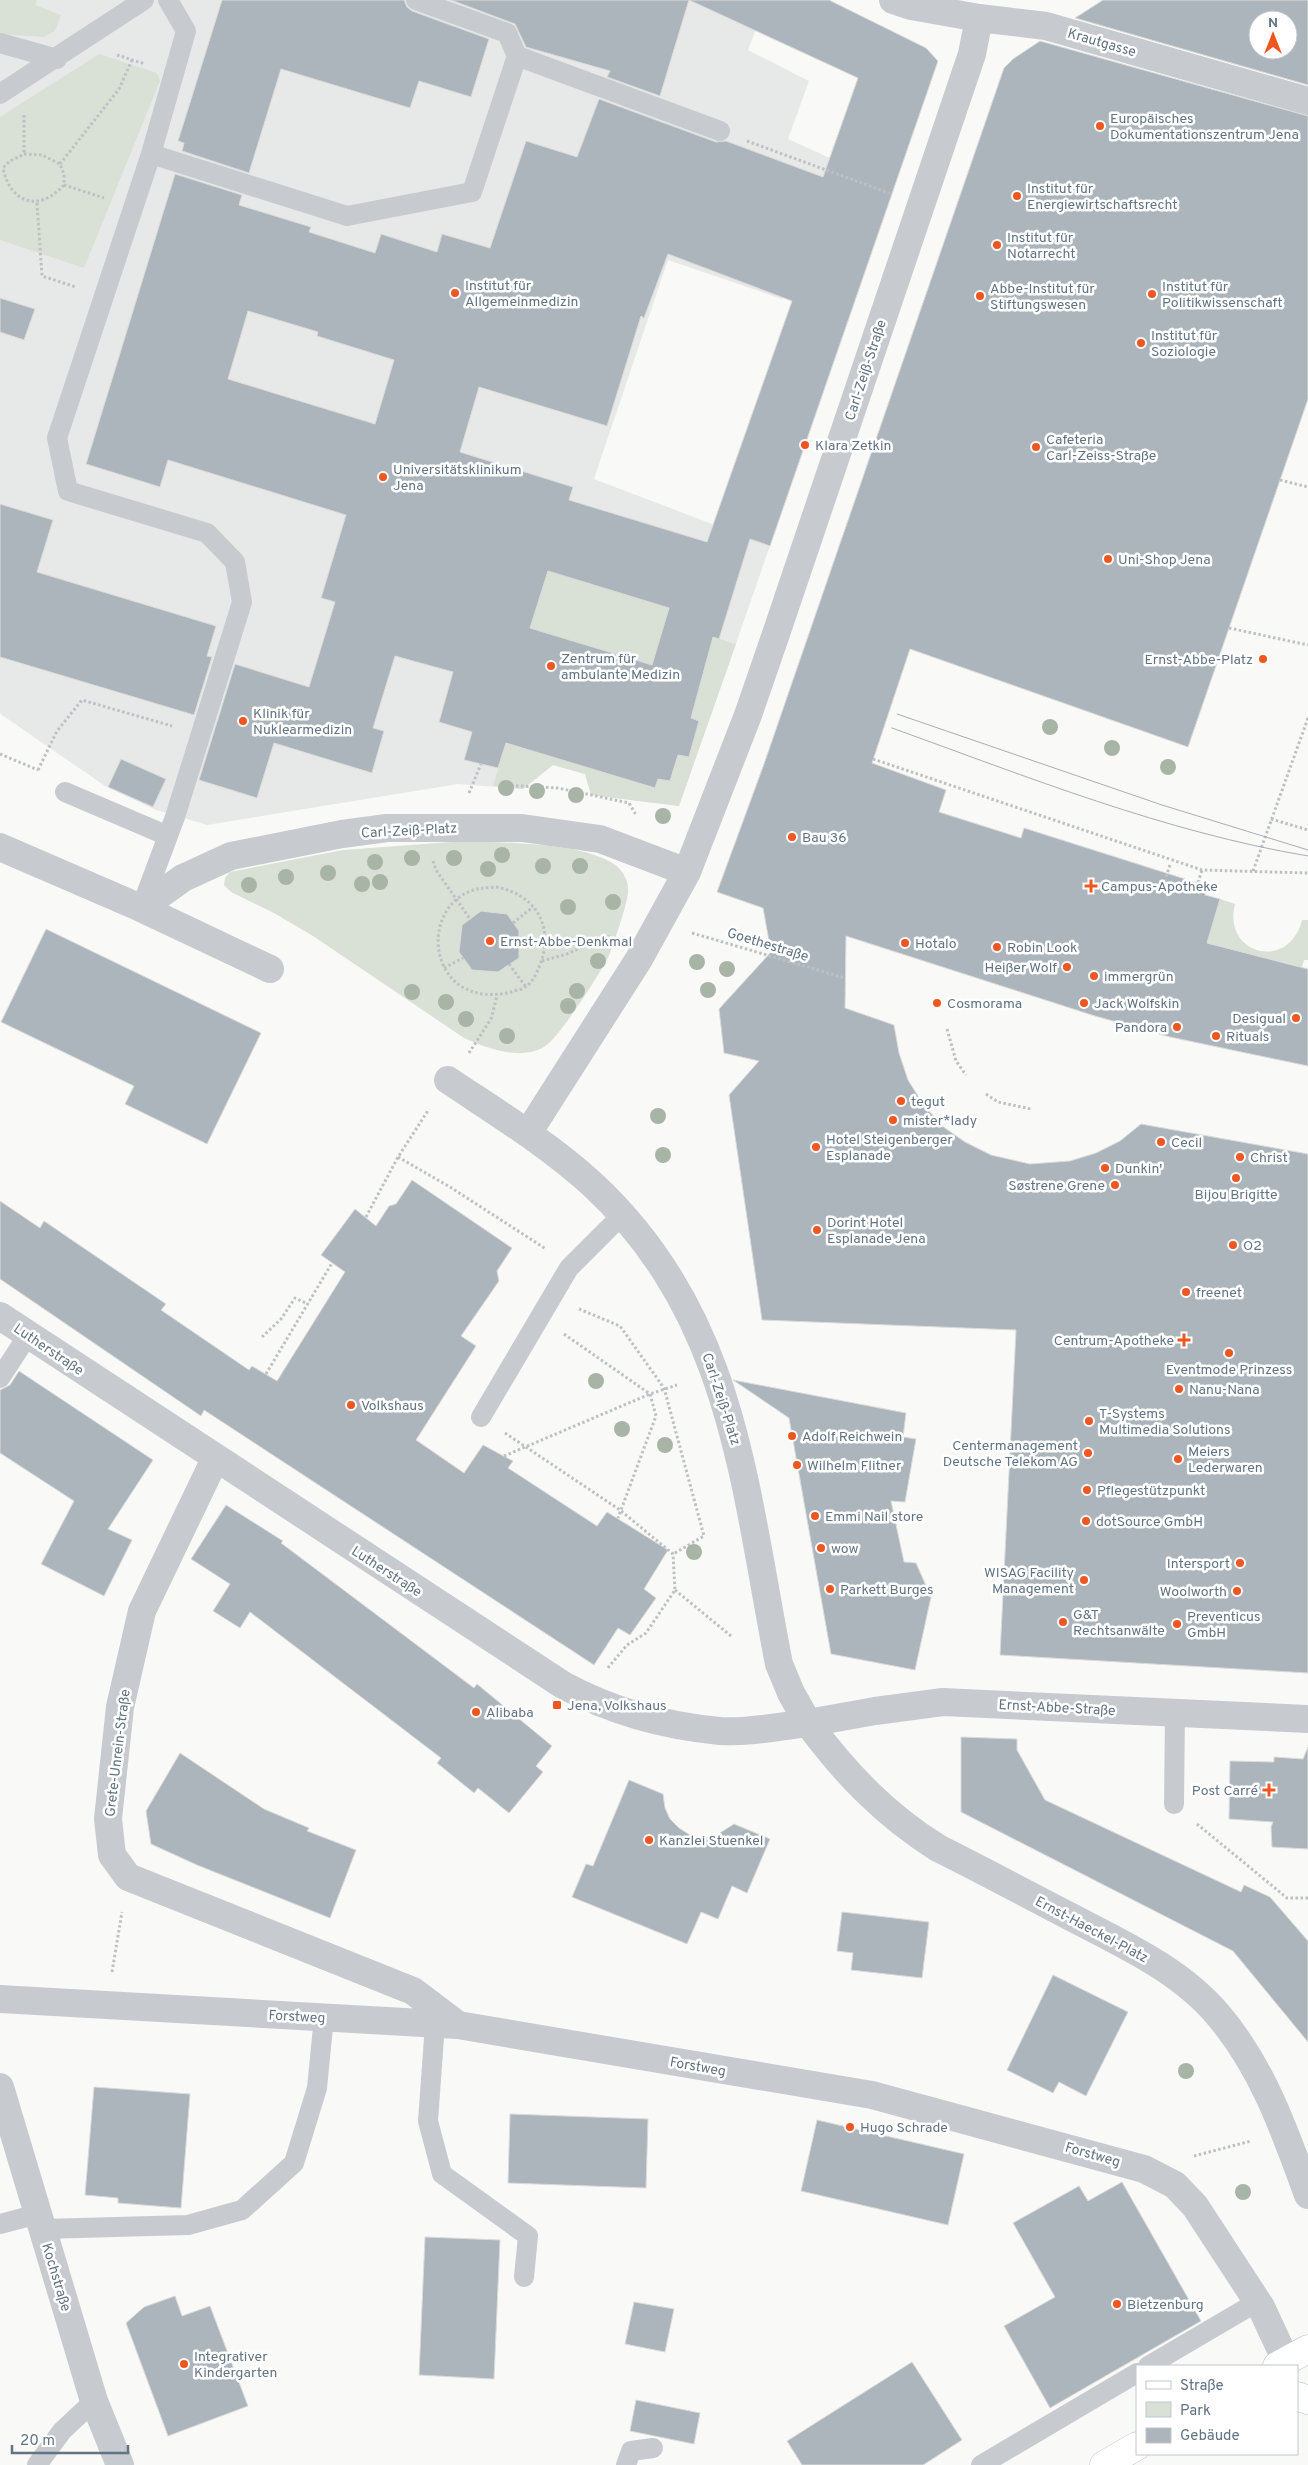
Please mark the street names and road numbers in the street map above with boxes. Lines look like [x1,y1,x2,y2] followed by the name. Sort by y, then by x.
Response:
[1065,26,1138,61] street label: Krautgasse
[842,318,891,423] street label: Carl-Zeiß-Straße
[361,820,458,843] street label: Carl-Zeiß-Platz
[725,925,810,966] street label: Goethestraße
[10,1321,86,1380] street label: Lutherstraße
[698,1351,744,1448] street label: Carl-Zeiß-Platz
[348,1543,425,1601] street label: Lutherstraße
[102,1688,135,1818] street label: Grete-Unrein-Straße
[998,1697,1116,1720] street label: Ernst-Abbe-Straße
[1032,1893,1151,1967] street label: Ernst-Haeckel-Platz
[268,2008,326,2027] street label: Forstweg
[668,2054,727,2081] street label: Forstweg
[1063,2139,1122,2171] street label: Forstweg
[37,2241,74,2314] street label: Kochstraße

